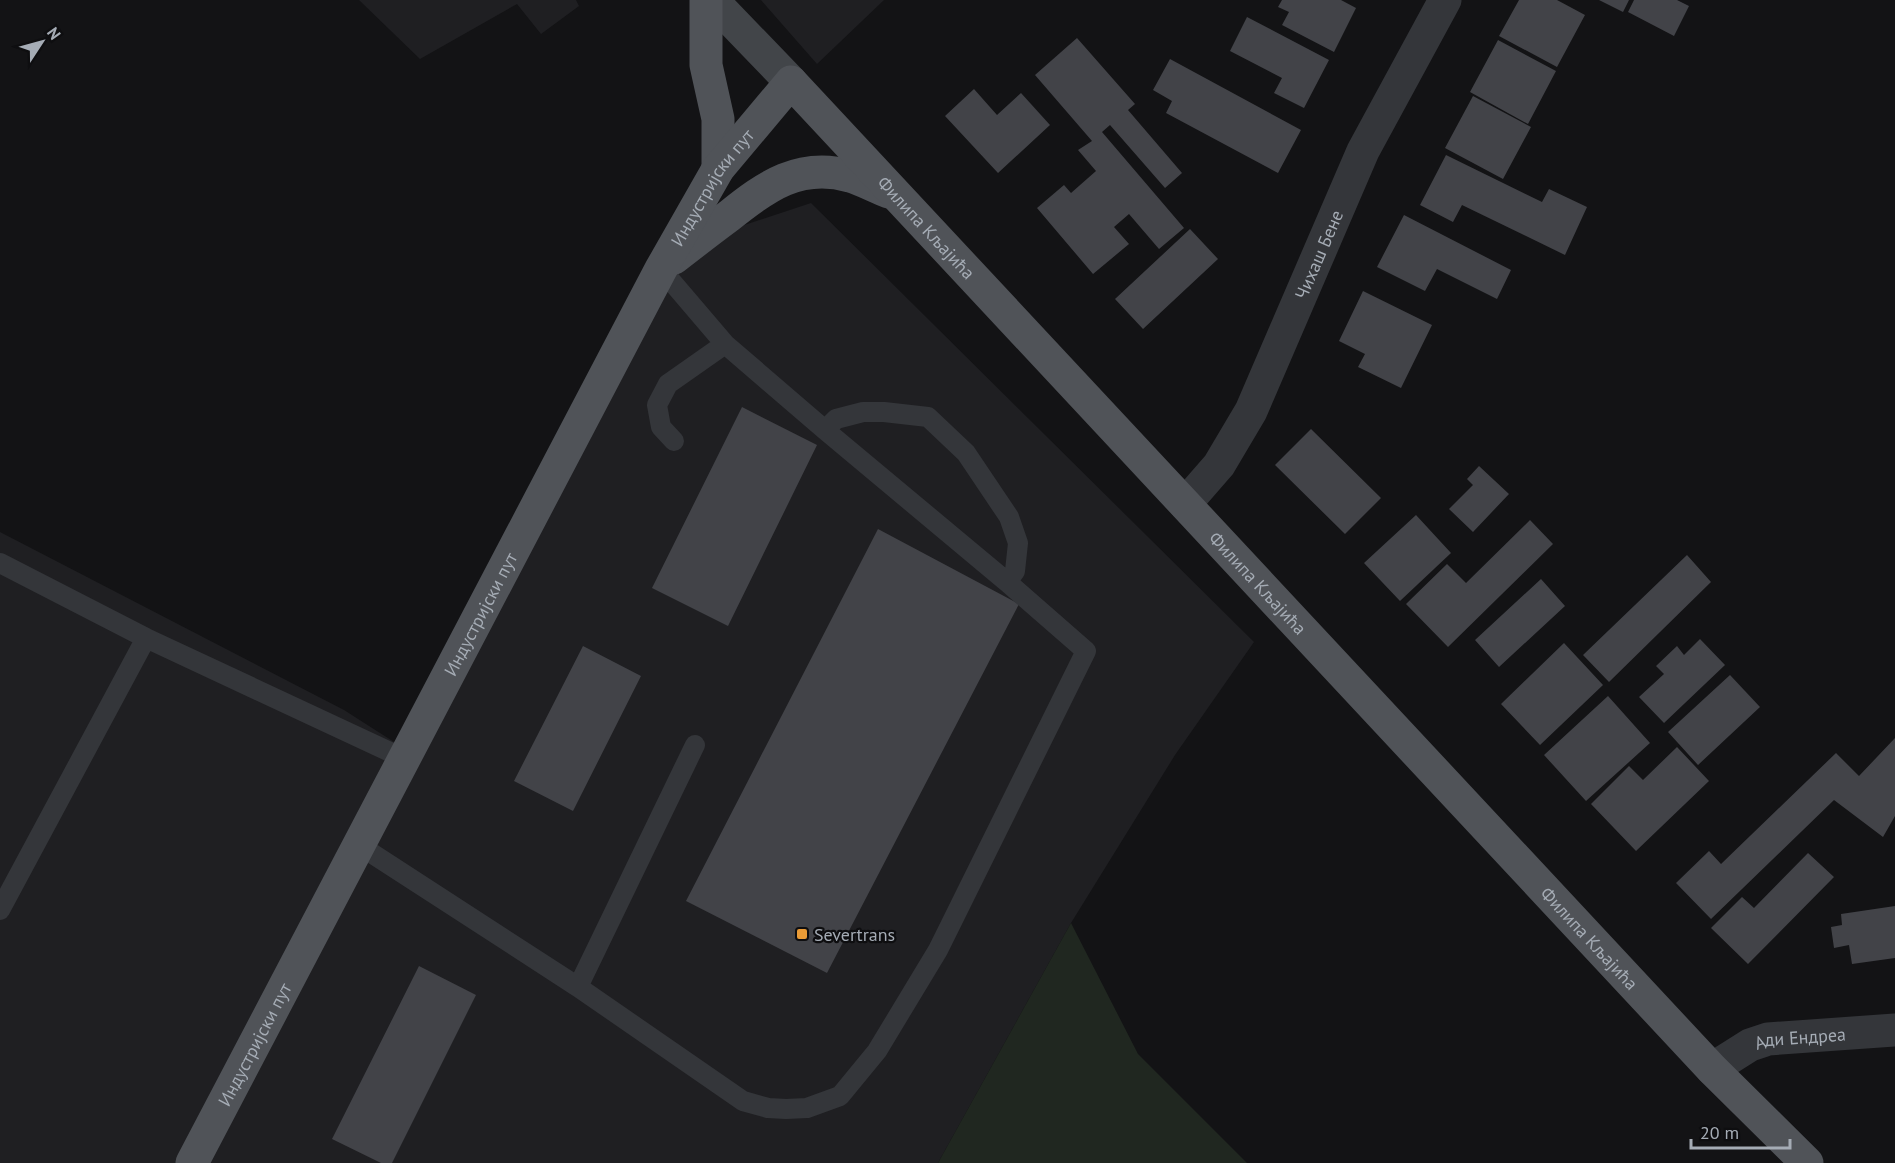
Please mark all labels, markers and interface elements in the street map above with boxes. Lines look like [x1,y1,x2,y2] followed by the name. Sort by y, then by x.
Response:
[12,12,72,72] north arrow
[43,23,65,43] text: N
[665,123,759,250] street label: Индустријски пут
[873,171,980,284] street label: Филипа Кљајића
[1289,206,1348,303] street label: Чихаш Бене
[1204,526,1312,639] street label: Филипа Кљајића
[438,548,522,680] street label: Индустријски пут
[1536,882,1643,994] street label: Филипа Кљајића
[814,923,895,946] place label: Severtrans
[795,927,809,941] marker: Severtrans
[212,978,296,1110] street label: Индустријски пут
[1751,1022,1847,1054] street label: Ади Ендреа
[1691,1112,1790,1150] scale bar
[1700,1121,1739,1144] text: 20 m

